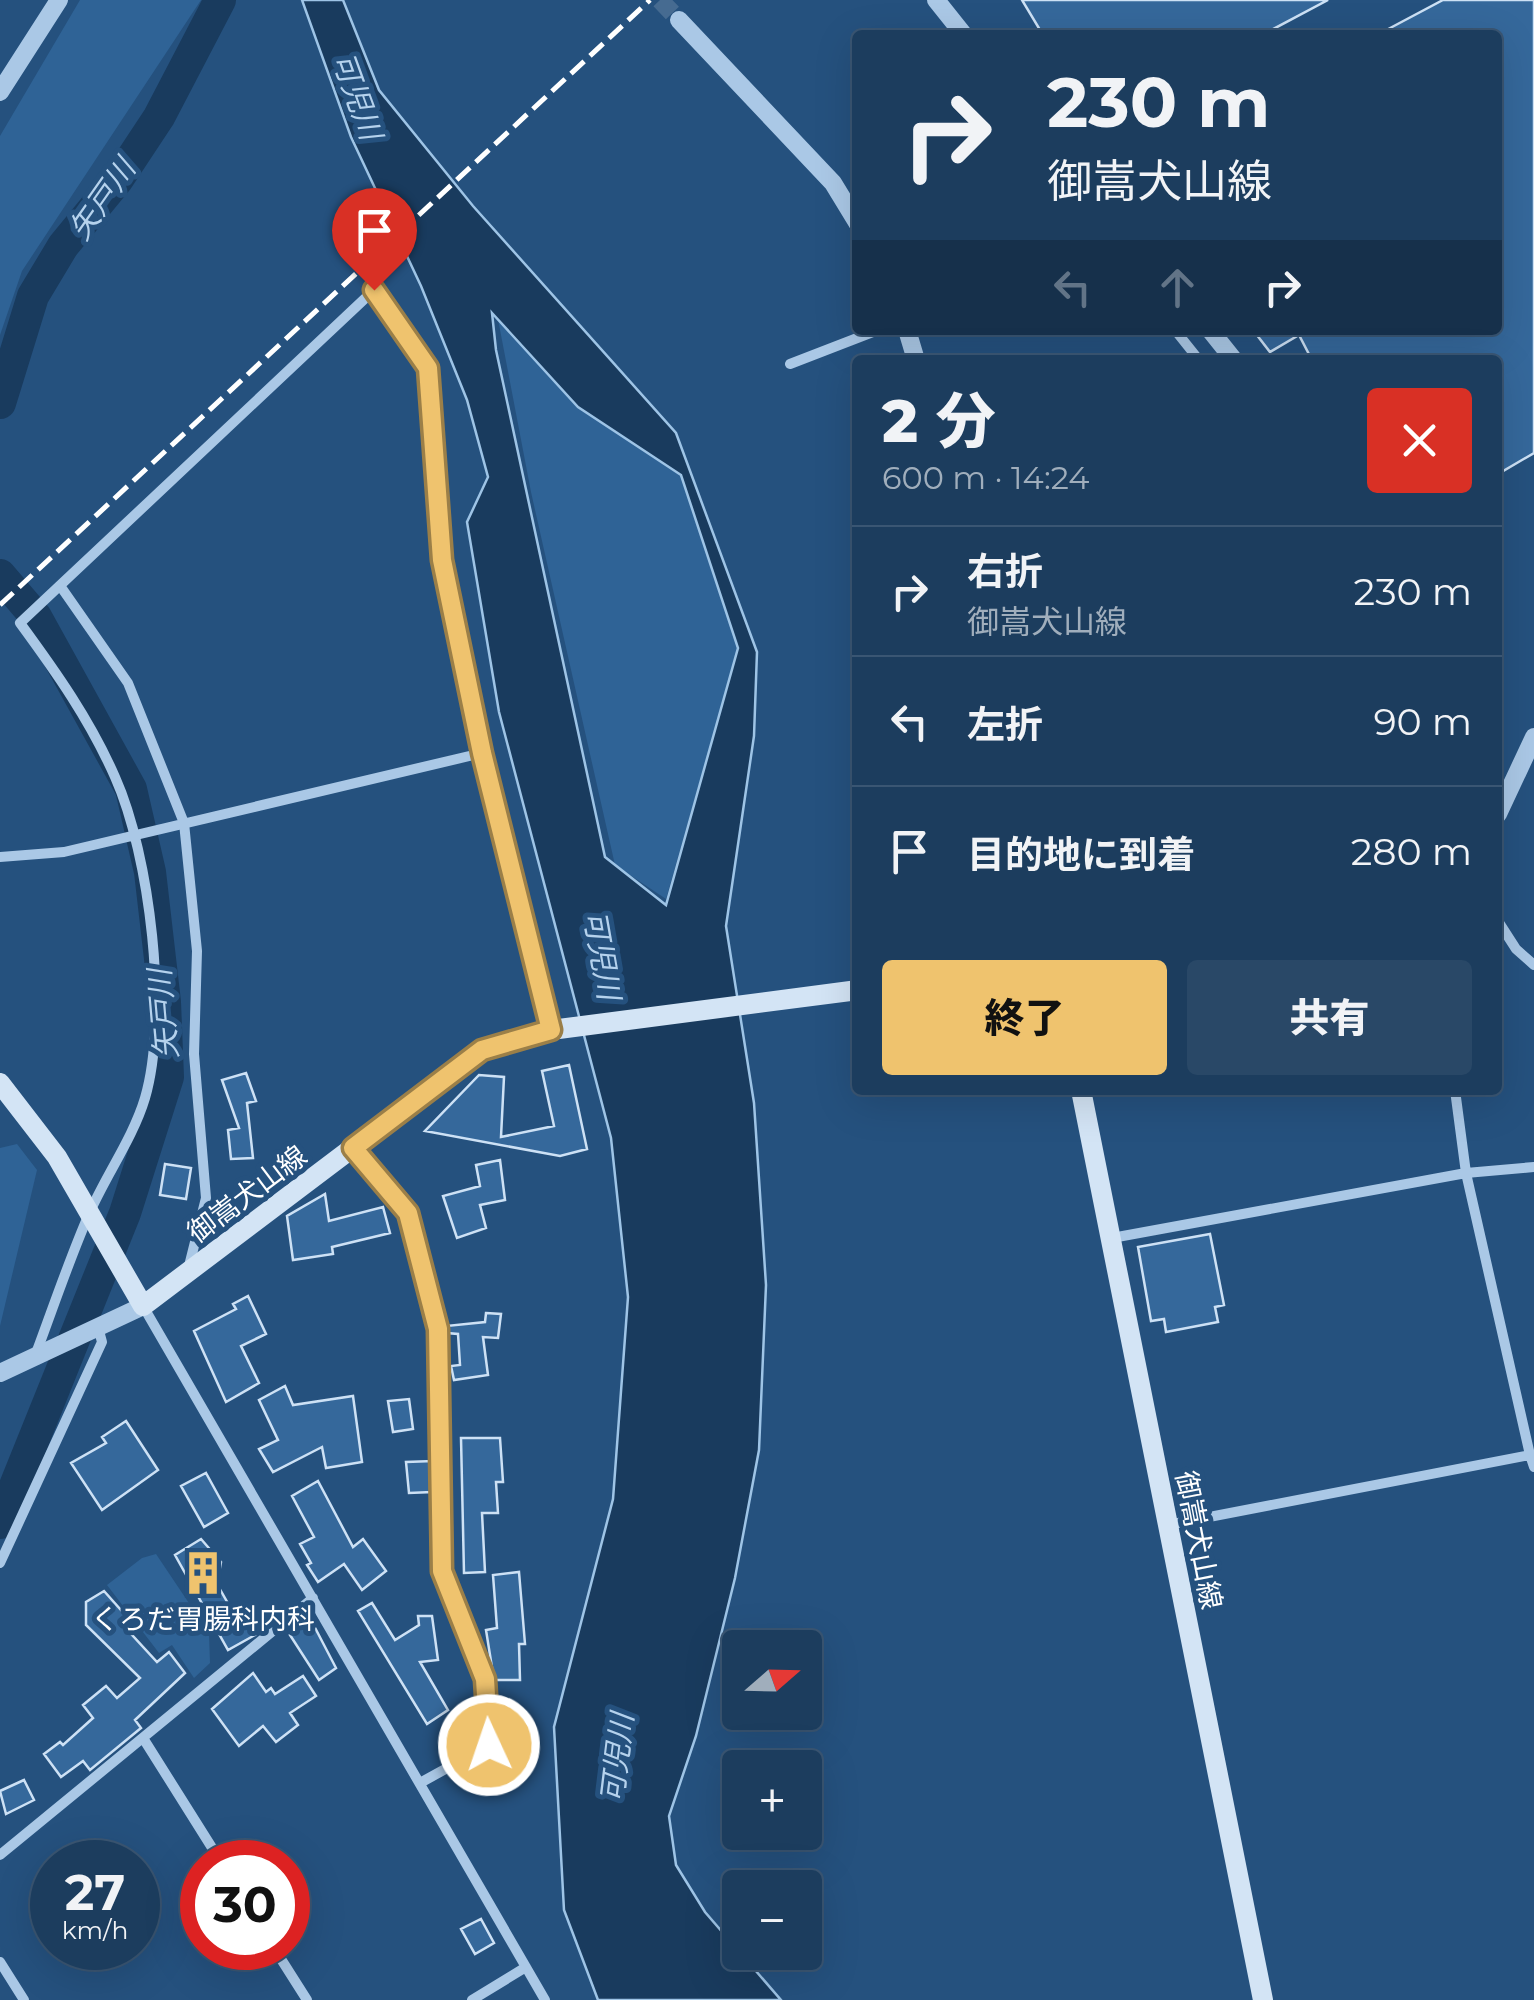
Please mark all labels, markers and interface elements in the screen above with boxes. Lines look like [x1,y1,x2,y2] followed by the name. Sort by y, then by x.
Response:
[324,47,391,147] water label: 可児川
[1047,59,1271,145] text: 230 m
[882,70,1012,200] icon: right
[61,149,145,246] water label: 矢戸川
[1047,153,1272,208] text: 御嵩犬山線
[332,188,417,291] pin
[347,203,402,258] icon: arrive
[1045,260,1100,315] icon: left
[1150,260,1205,315] icon: ahead
[1255,260,1310,315] icon: right
[882,384,995,457] text: 2 分
[1367,388,1472,493] button: close
[882,458,1089,497] text: 600 m · 14:24
[967,548,1043,595] text: 右折
[882,564,937,619] icon: right
[1354,568,1472,615] text: 230 m
[967,602,1127,641] text: 御嵩犬山線
[882,694,937,749] icon: left
[1373,698,1472,745] text: 90 m
[967,701,1043,748] text: 左折
[882,824,937,879] icon: arrive
[1351,828,1472,875] text: 280 m
[967,831,1195,878] text: 目的地に到着
[576,907,629,1005] water label: 可児川
[882,960,1167,1075] button: 終了
[1187,960,1472,1075] button: 共有
[140,965,185,1060] water label: 矢戸川
[181,1138,313,1250] street label: 御嵩犬山線
[1169,1468,1229,1612] street label: 御嵩犬山線
[179,1549,227,1597] building icon: くろだ胃腸科内科
[91,1602,315,1636] place label: くろだ胃腸科内科
[722,1630,822,1730] north arrow
[722,1630,822,1970] map controls
[437,1693,541,1797] position arrow
[593,1708,641,1805] water label: 可児川
[722,1750,822,1850] button: +
[180,1840,310,1970] speed limit sign: 30
[65,1862,125,1923] text: 27
[722,1870,822,1970] button: −
[62,1915,128,1945] text: km/h

